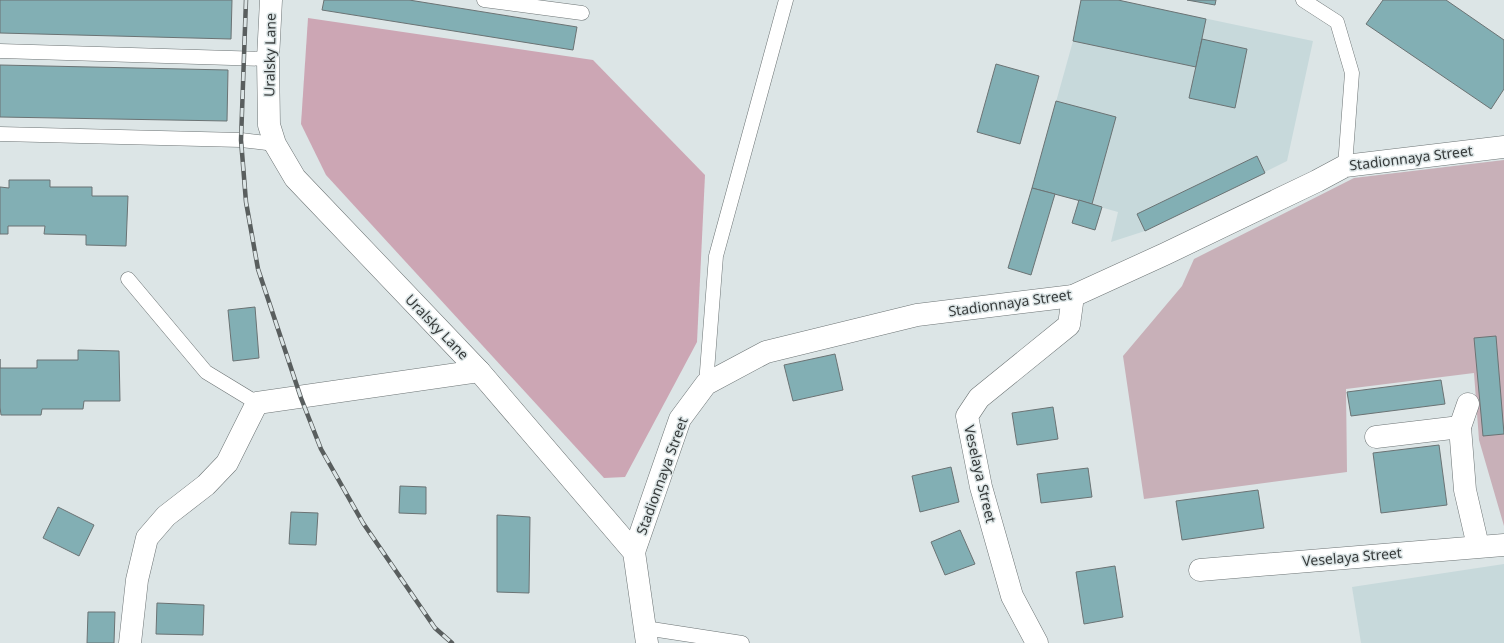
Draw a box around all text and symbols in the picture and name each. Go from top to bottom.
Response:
street label: Uralsky Lane [259,13,280,97]
street label: Stadionnaya Street [1348,141,1474,174]
street label: Stadionnaya Street [947,284,1073,321]
street label: Uralsky Lane [401,290,473,364]
street label: Stadionnaya Street [631,414,692,537]
street label: Veselaya Street [960,423,1001,525]
street label: Veselaya Street [1301,543,1403,570]

